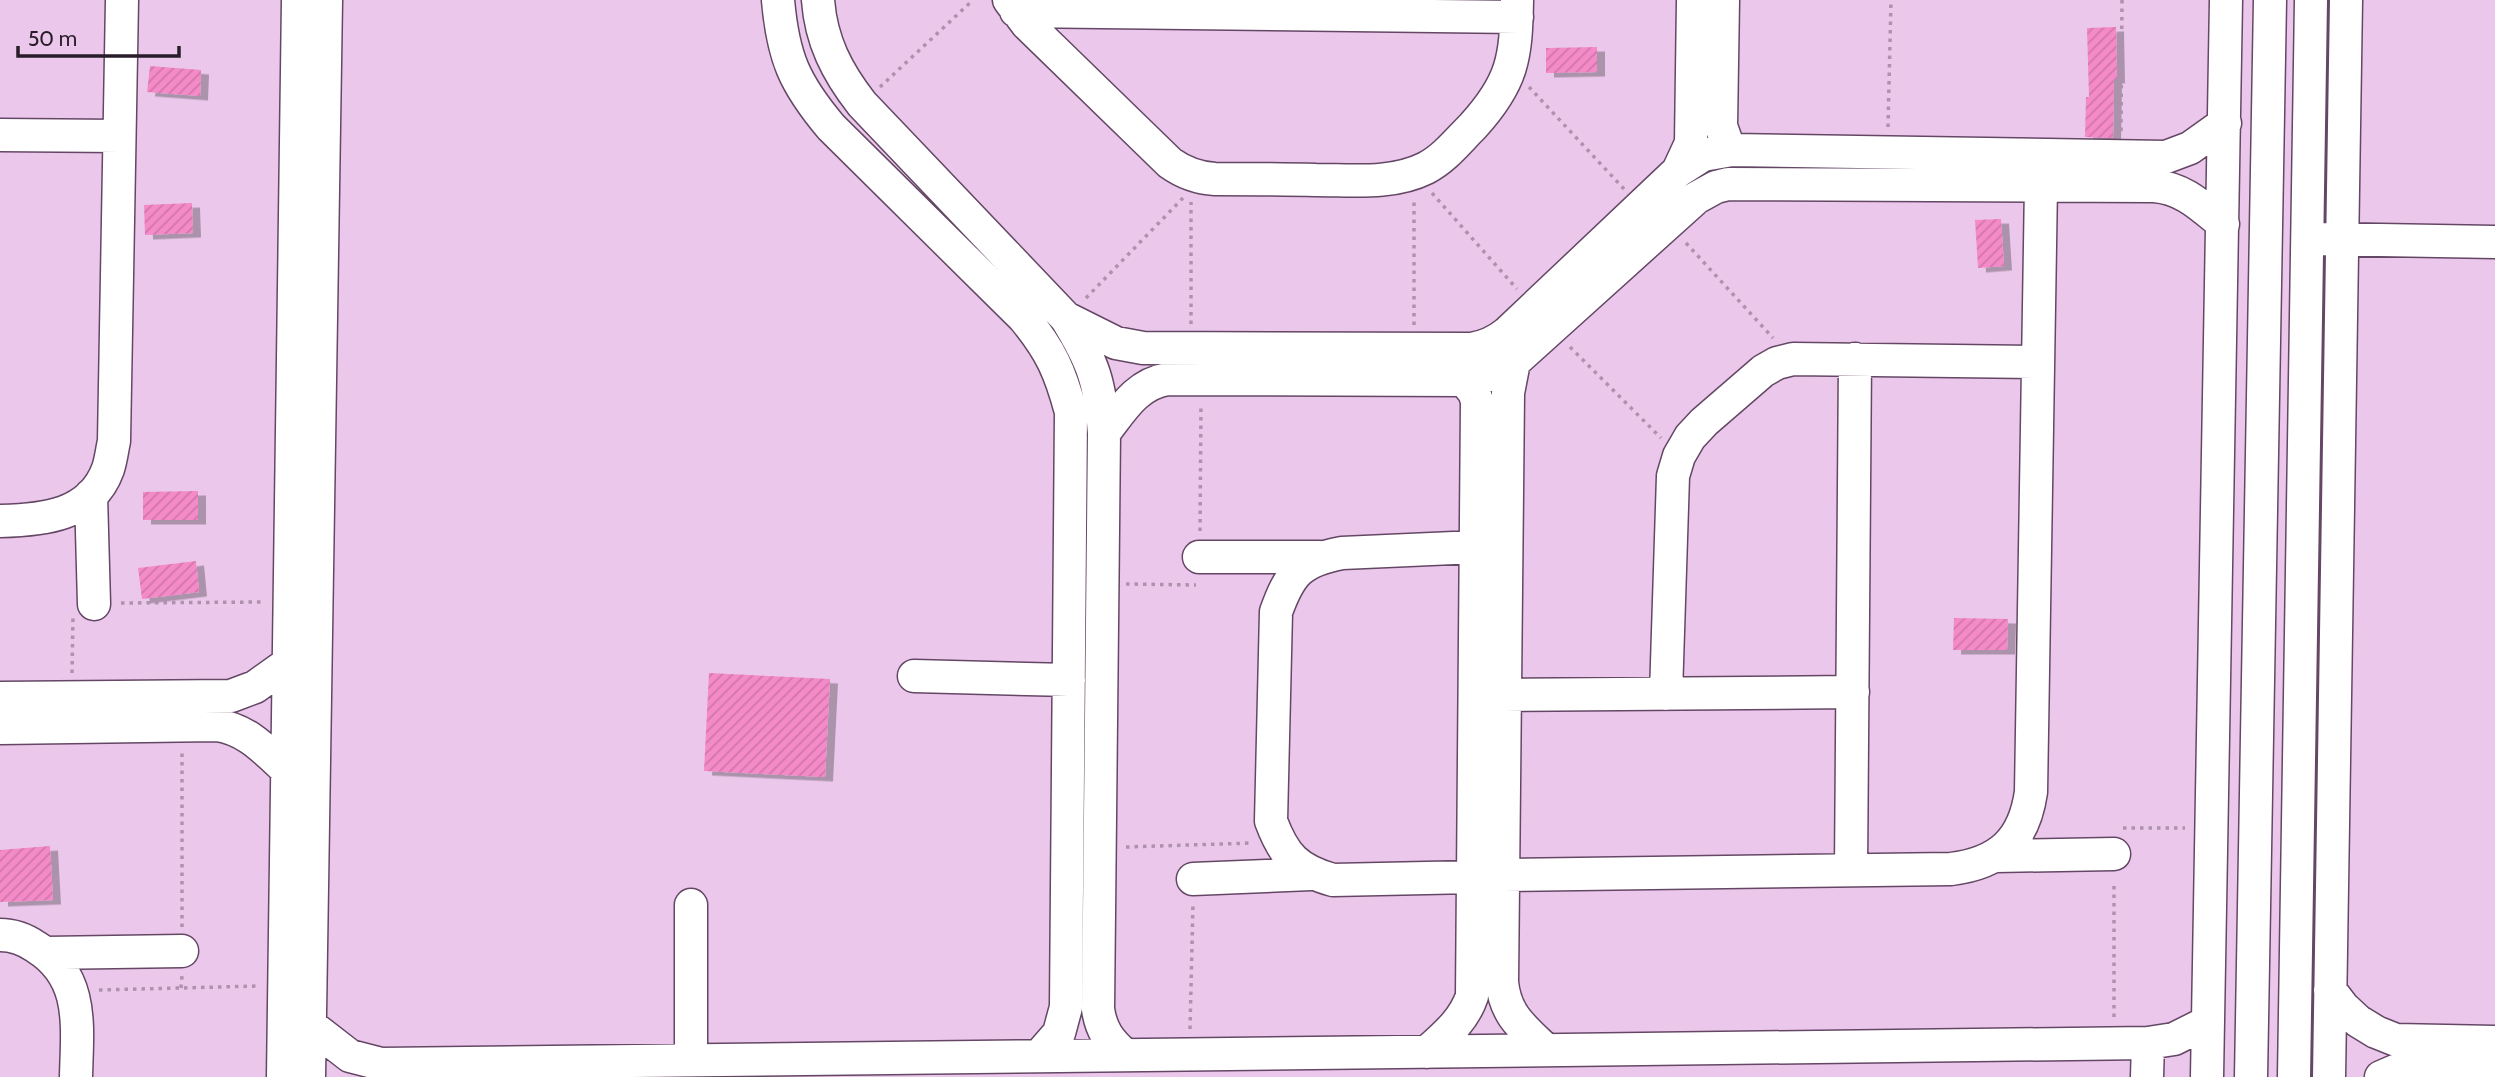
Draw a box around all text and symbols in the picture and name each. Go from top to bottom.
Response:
scale bar [18,14,178,58]
text: 50 m [28,26,77,51]

